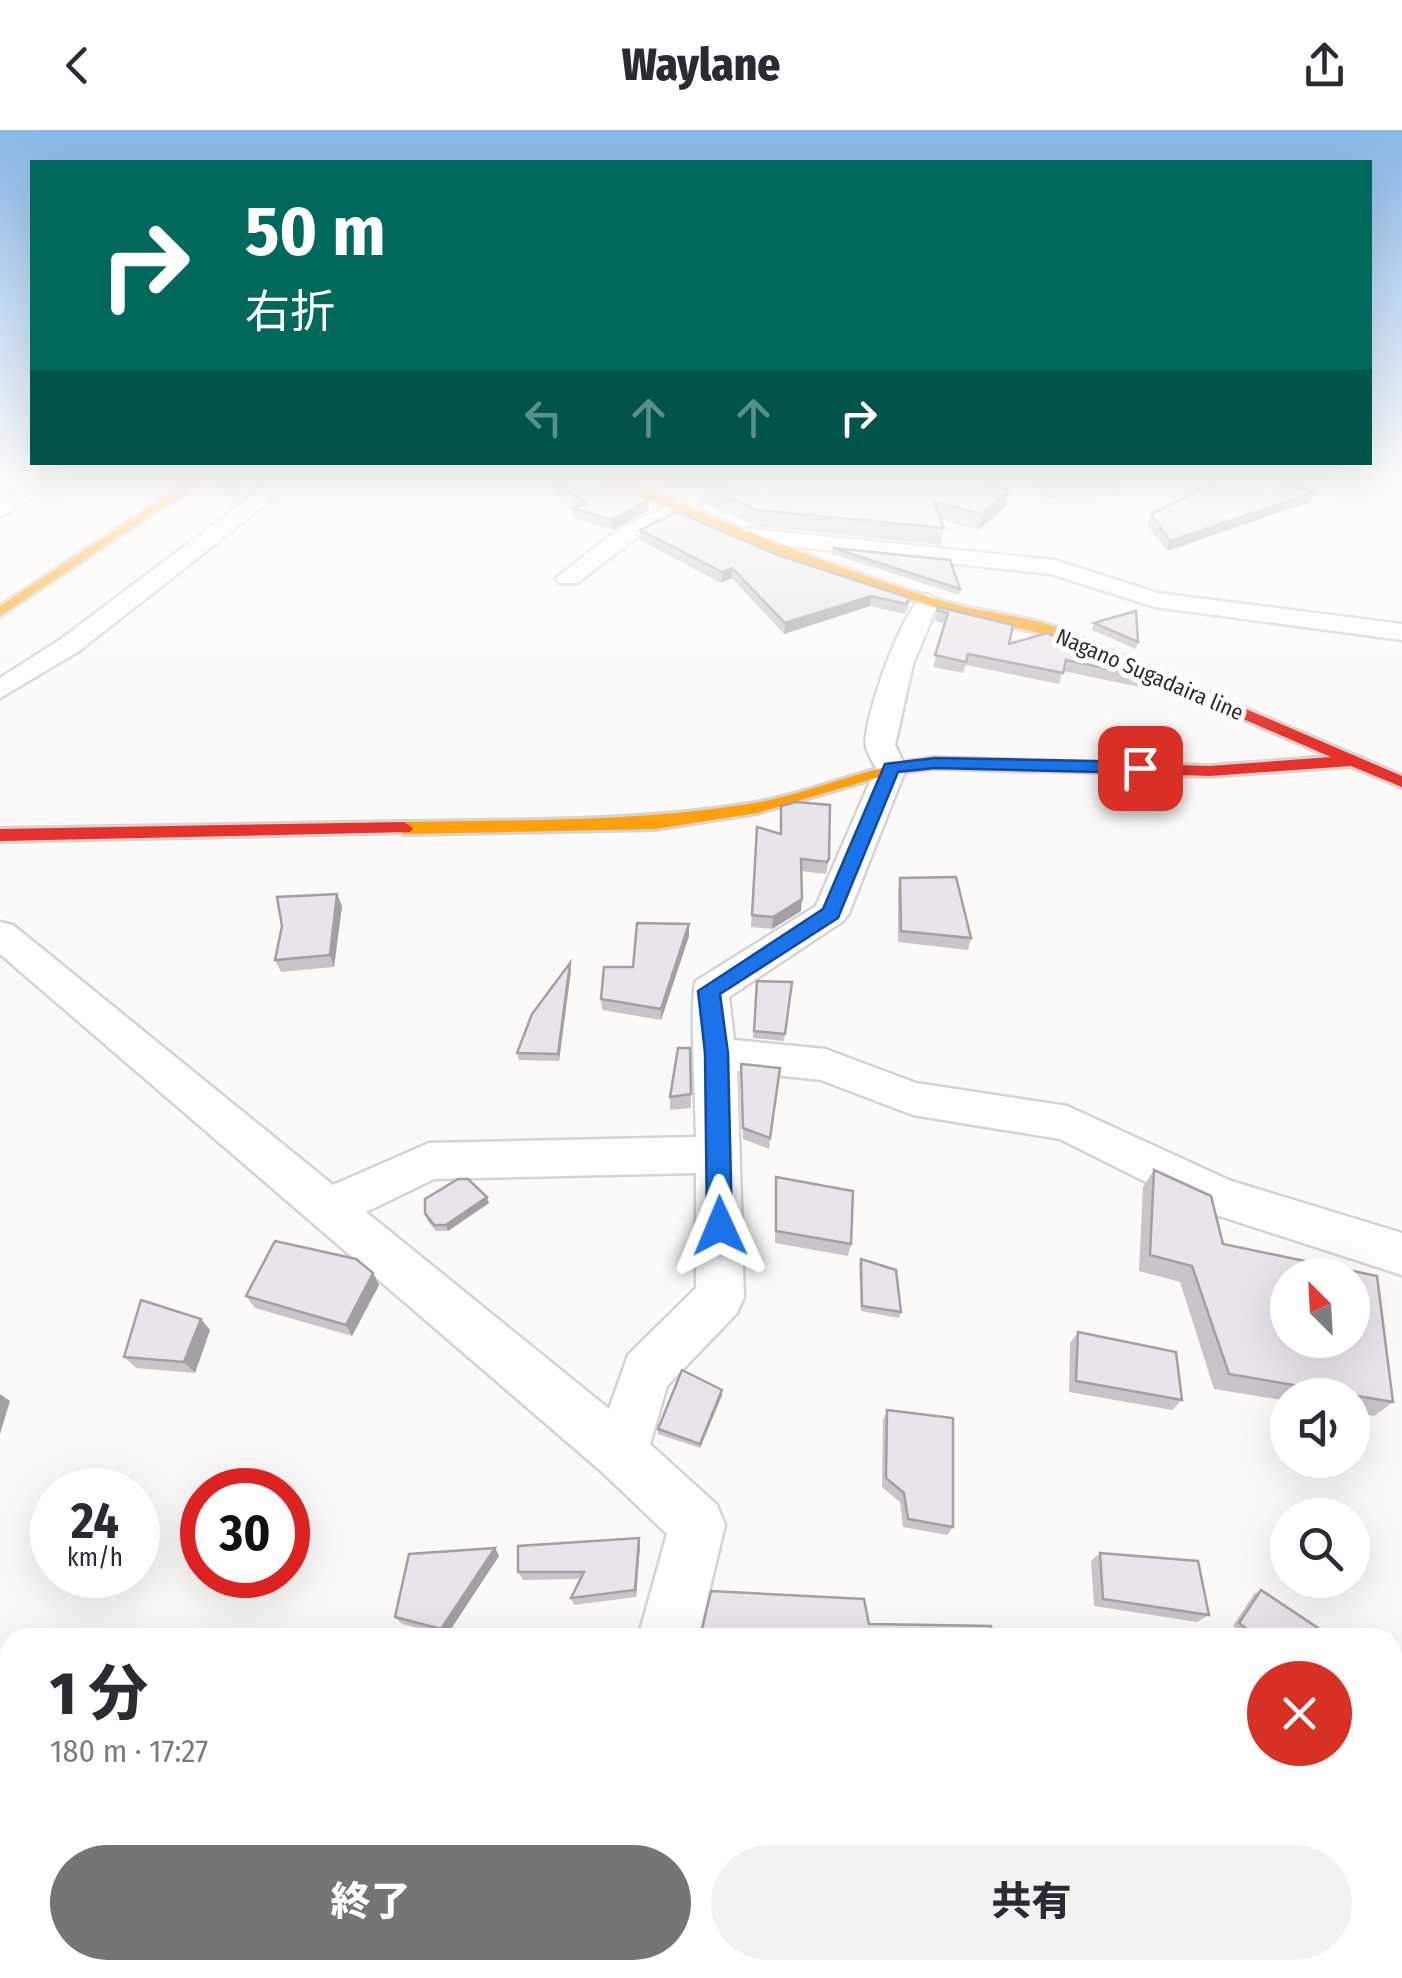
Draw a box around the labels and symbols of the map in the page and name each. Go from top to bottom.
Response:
street label: Nagano Sugadaira line [1052,623,1248,726]
pin [1098,726,1183,811]
position arrow [668,1174,772,1278]
north arrow [1270,1258,1370,1358]
speed limit sign: 30 [180,1468,310,1598]

